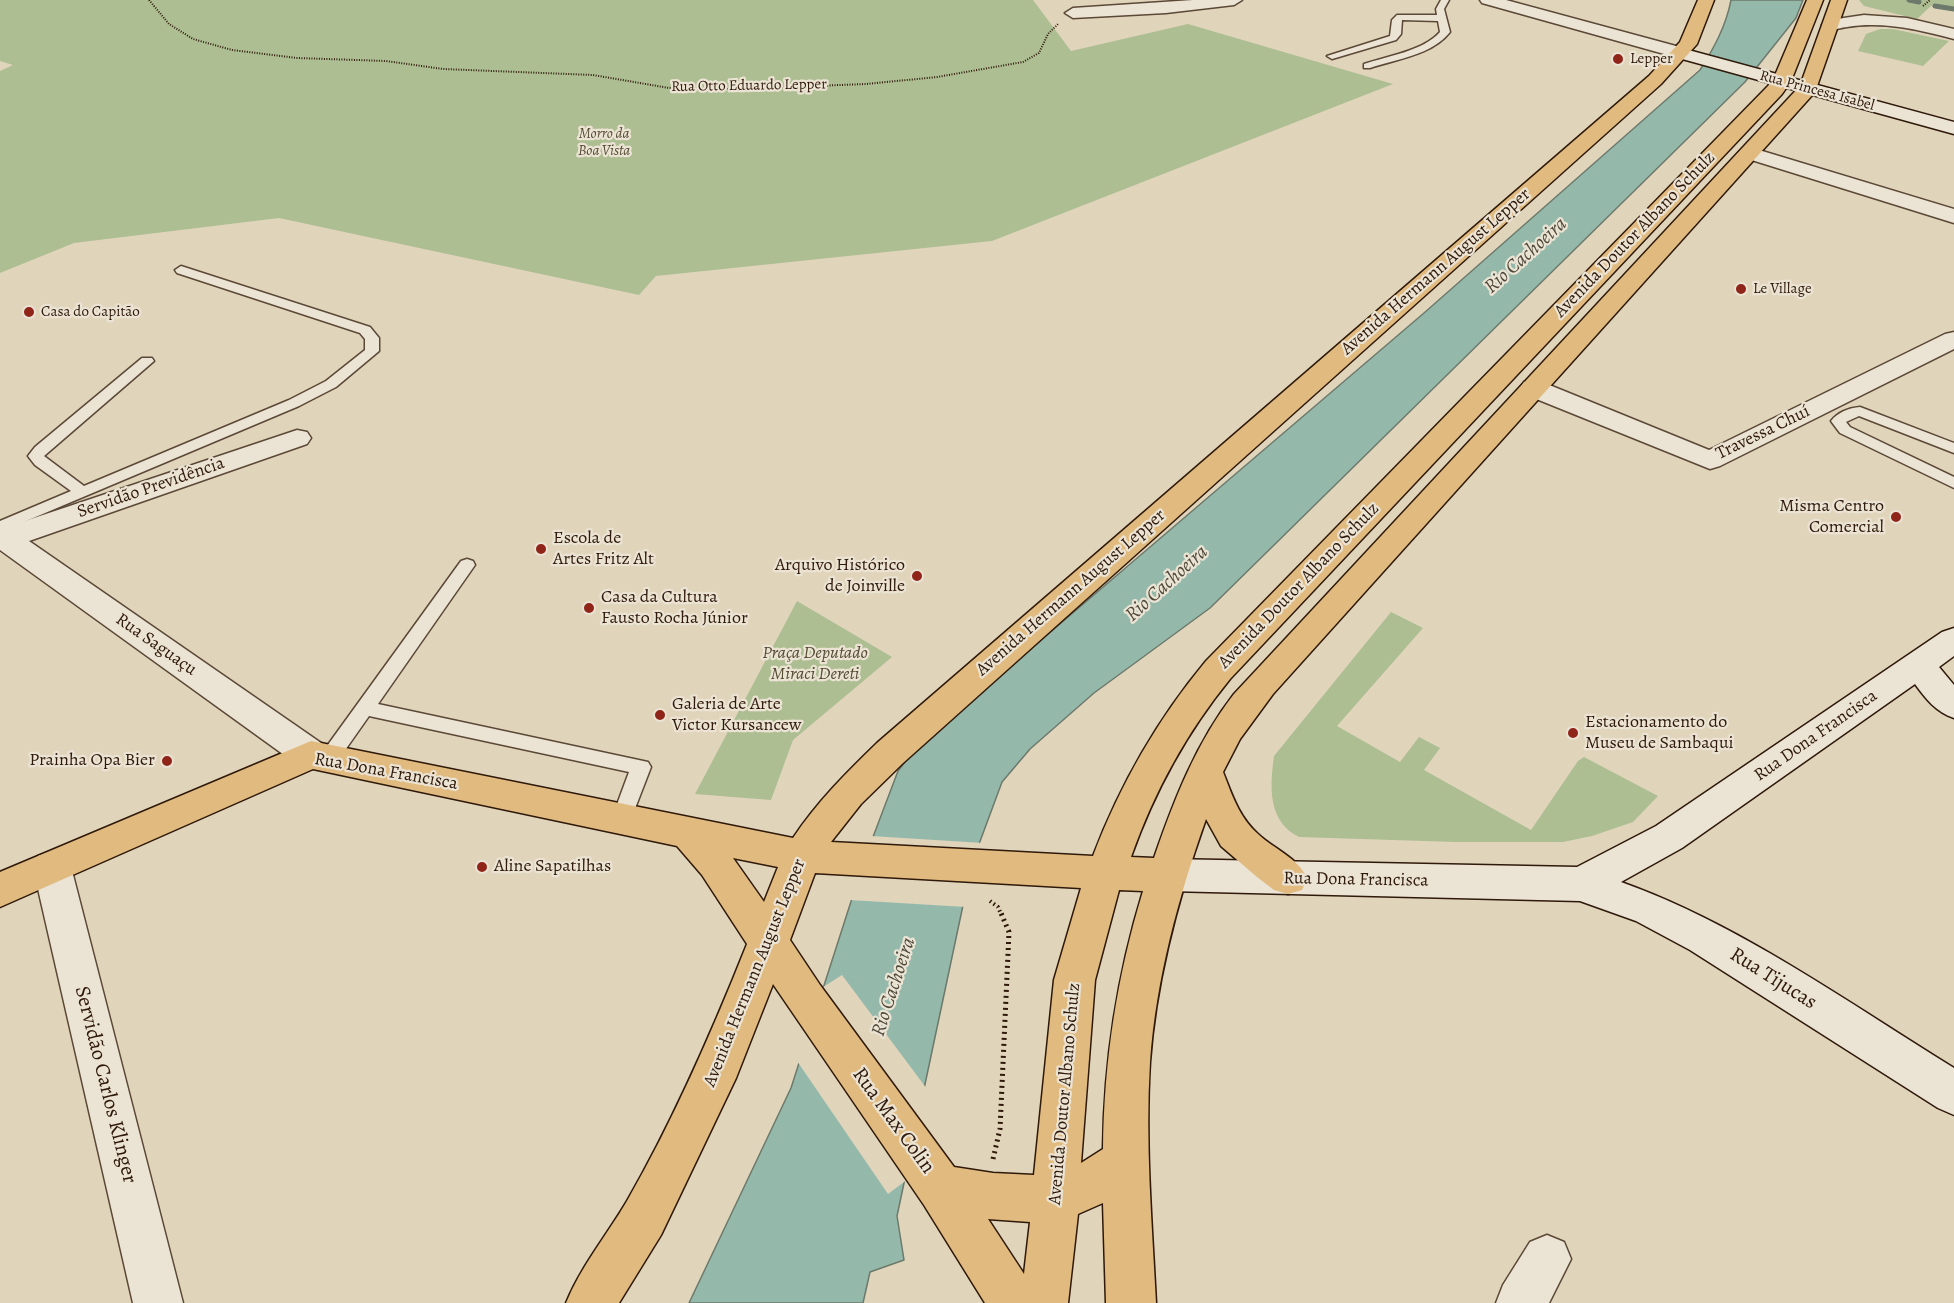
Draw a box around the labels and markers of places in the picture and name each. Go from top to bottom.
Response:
place label: Lepper [1630,50,1673,68]
marker: Lepper [1611,52,1625,66]
place label: Le Village [1753,280,1812,298]
marker: Le Village [1734,282,1748,296]
place label: Casa do Capitão [41,303,140,321]
marker: Casa do Capitão [22,305,36,319]
place label: Misma Centro Comercial [1779,496,1884,538]
marker: Misma Centro Comercial [1889,510,1903,524]
place label: Escola de Artes Fritz Alt [553,528,654,570]
marker: Escola de Artes Fritz Alt [534,542,548,556]
place label: Arquivo Histórico de Joinville [775,555,905,598]
marker: Arquivo Histórico de Joinville [910,569,924,583]
place label: Casa da Cultura Fausto Rocha Júnior [601,587,748,630]
marker: Casa da Cultura Fausto Rocha Júnior [582,601,596,615]
place label: Galeria de Arte Victor Kursancew [672,694,802,736]
marker: Galeria de Arte Victor Kursancew [653,708,667,722]
place label: Estacionamento do Museu de Sambaqui [1585,712,1734,754]
marker: Estacionamento do Museu de Sambaqui [1566,726,1580,740]
place label: Prainha Opa Bier [29,750,155,772]
marker: Prainha Opa Bier [160,754,174,768]
place label: Aline Sapatilhas [494,856,611,878]
marker: Aline Sapatilhas [475,860,489,874]

